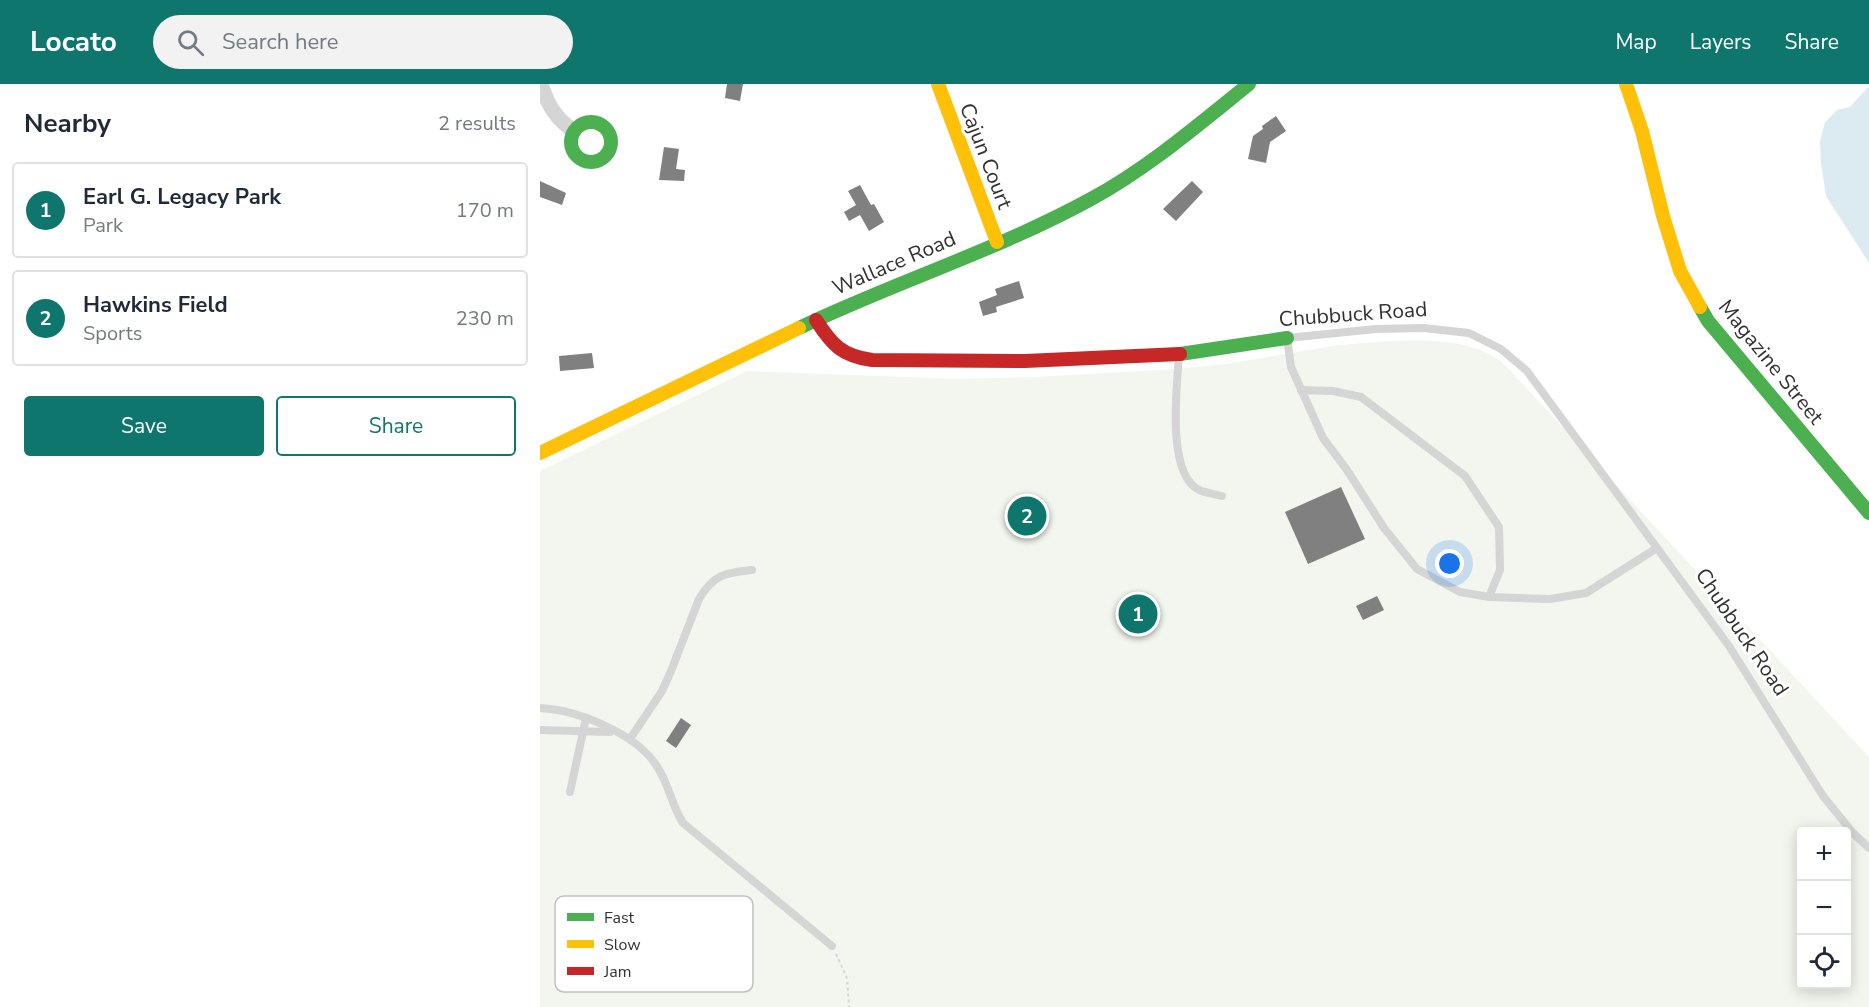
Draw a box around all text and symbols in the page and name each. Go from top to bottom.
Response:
search box [153,15,573,69]
text: Locato [30,23,117,61]
icon: search [174,26,207,59]
text: Search here [222,27,339,57]
text: Map [1615,28,1657,56]
text: Layers [1690,28,1751,56]
text: Share [1784,28,1839,56]
street label: Cajun Court [953,99,1019,214]
text: Nearby [24,106,111,141]
text: 2 results [438,110,516,137]
text: Earl G. Legacy Park [83,182,281,212]
text: 1 [40,197,52,224]
text: 170 m [456,197,514,224]
text: Park [83,212,123,239]
street label: Wallace Road [828,224,960,302]
text: Hawkins Field [83,290,228,320]
street label: Magazine Street [1712,294,1830,431]
street label: Chubbuck Road [1278,295,1428,333]
text: 2 [40,305,52,332]
text: 230 m [456,305,514,332]
text: Sports [83,320,142,347]
button: Save [24,396,264,456]
button: Share [276,396,516,456]
pin: 2 [1008,494,1046,538]
your location [1435,549,1464,578]
street label: Chubbuck Road [1689,563,1795,701]
pin: 1 [1118,592,1158,636]
map controls [1797,827,1851,989]
button: + [1797,827,1851,881]
button: − [1797,881,1851,935]
legend [555,896,753,992]
text: Fast [604,907,635,929]
text: Slow [604,934,641,956]
button: locate [1797,935,1851,989]
text: Jam [603,961,631,983]

